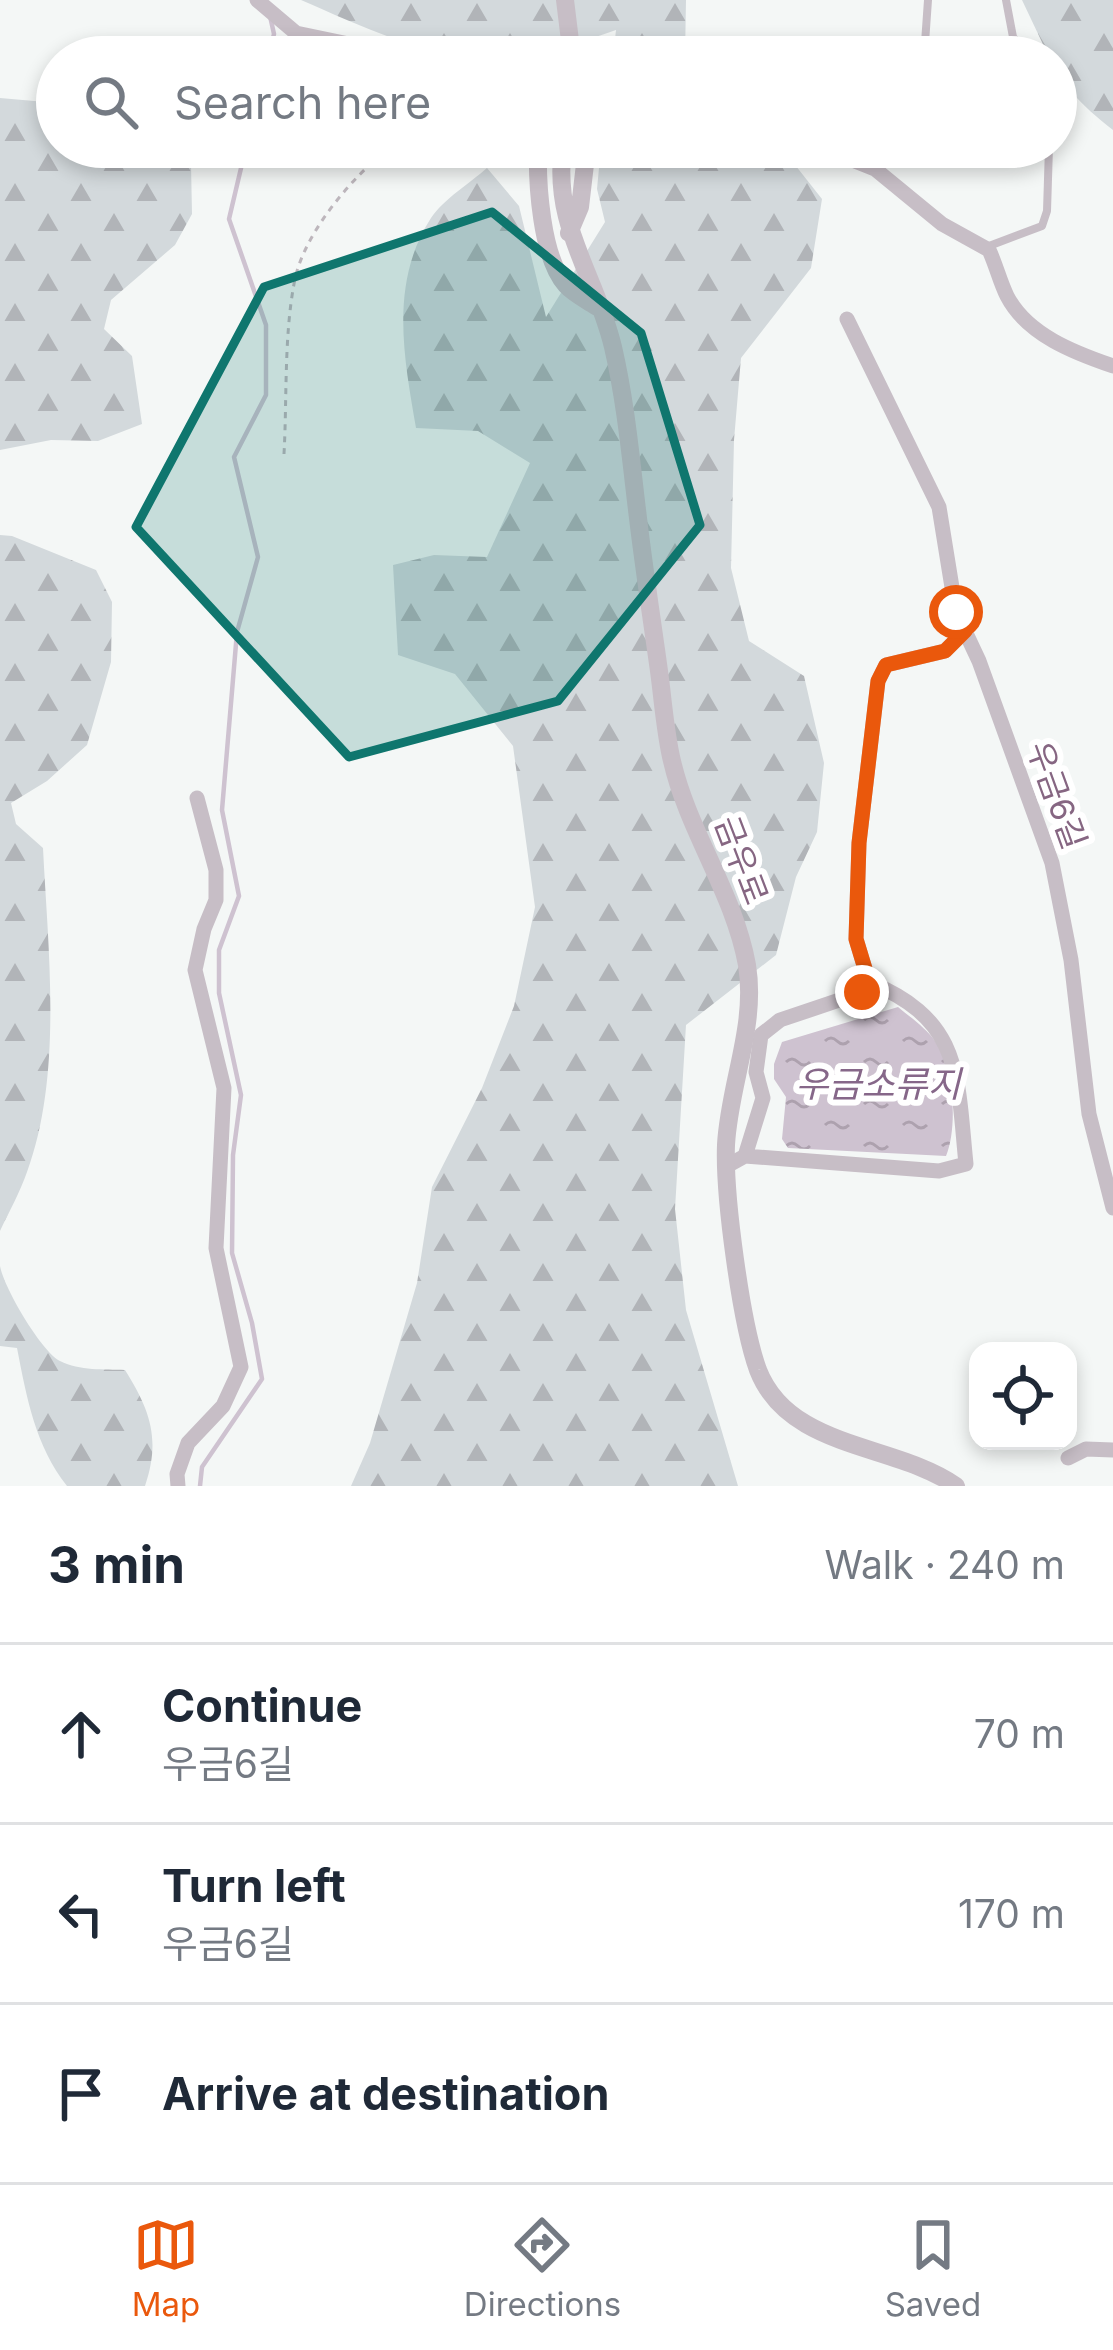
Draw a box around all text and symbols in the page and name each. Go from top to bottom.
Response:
search box [36,36,1077,168]
icon: search [78,69,144,135]
text: Search here [174,75,431,130]
route start [929,585,983,639]
street label: 우금6길 [1019,736,1095,854]
street label: 금우로 [707,810,777,910]
route end [835,965,889,1019]
water label: 우금소류지 [795,1062,964,1106]
map controls [969,1342,1077,1450]
button: locate [969,1342,1077,1450]
text: 3 min [48,1534,185,1595]
text: Walk · 240 m [825,1541,1065,1588]
text: Continue [162,1678,362,1733]
icon: ahead [48,1701,114,1767]
text: 70 m [974,1710,1065,1757]
text: 우금6길 [162,1740,294,1787]
text: Turn left [162,1858,346,1913]
icon: left [48,1881,114,1947]
text: 170 m [958,1890,1065,1937]
text: 우금6길 [162,1920,294,1967]
icon: arrive [48,2061,114,2127]
text: Arrive at destination [162,2066,609,2121]
tab: Map [132,2212,200,2324]
tab: Directions [464,2212,621,2324]
tab: Saved [885,2212,981,2324]

